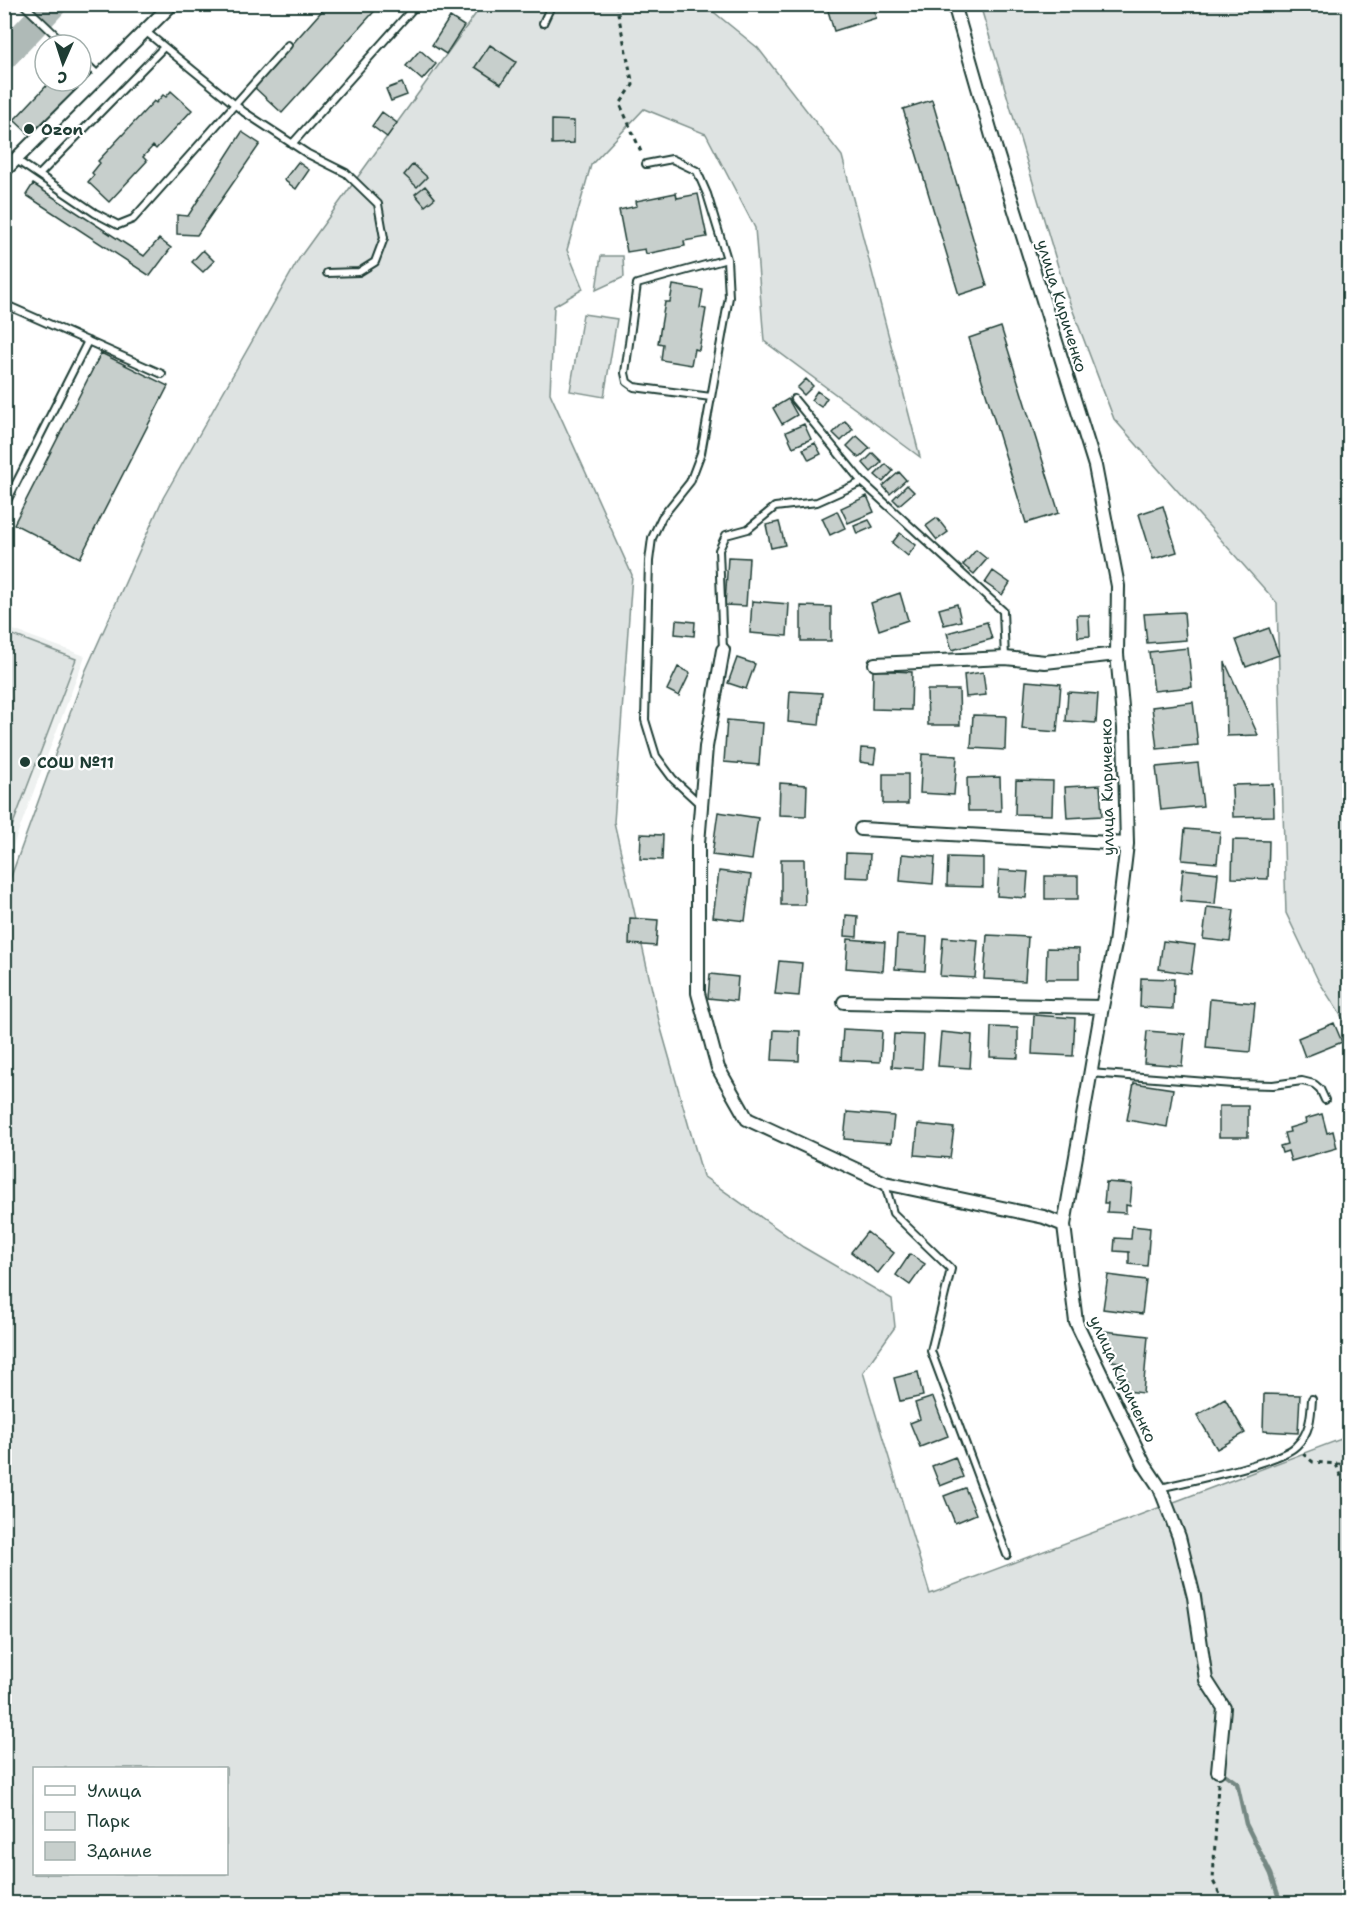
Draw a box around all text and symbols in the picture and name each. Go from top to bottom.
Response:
north arrow [33,33,93,93]
text: С [57,67,68,88]
place label: Ozon [41,119,84,140]
marker: Ozon [22,122,36,136]
street label: улица Кириченко [1032,237,1092,375]
street label: улица Кириченко [1095,718,1119,856]
place label: СОШ №11 [37,752,114,773]
marker: СОШ №11 [18,755,32,769]
street label: улица Кириченко [1084,1312,1162,1446]
legend [33,1767,228,1875]
text: Улица [87,1779,141,1803]
text: Парк [87,1809,130,1833]
text: Здание [87,1839,152,1863]

